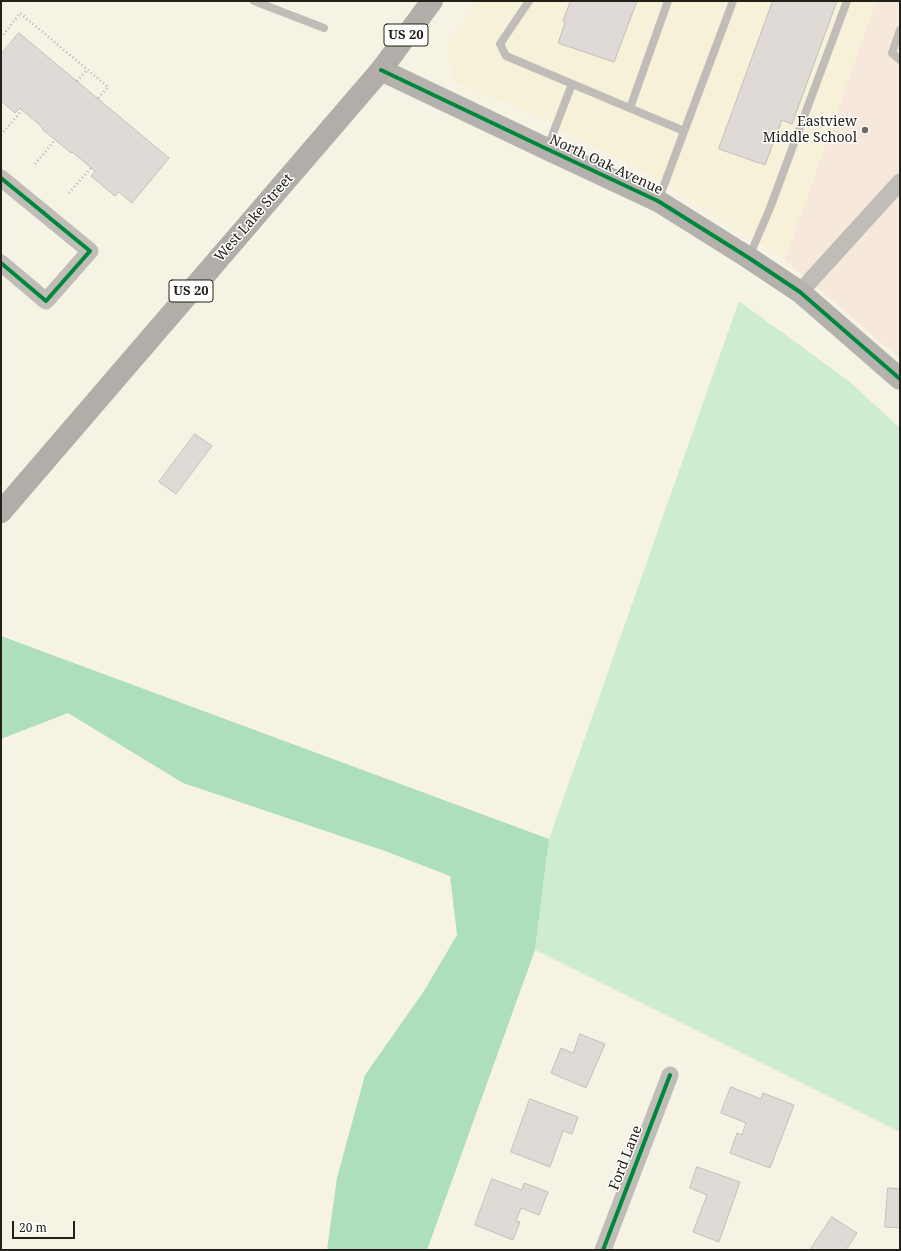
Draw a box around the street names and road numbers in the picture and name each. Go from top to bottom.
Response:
road number: US 20 [384,24,428,46]
street label: North Oak Avenue [547,131,665,199]
street label: West Lake Street [211,171,297,265]
road number: US 20 [169,280,213,302]
street label: Ford Lane [606,1123,646,1193]

